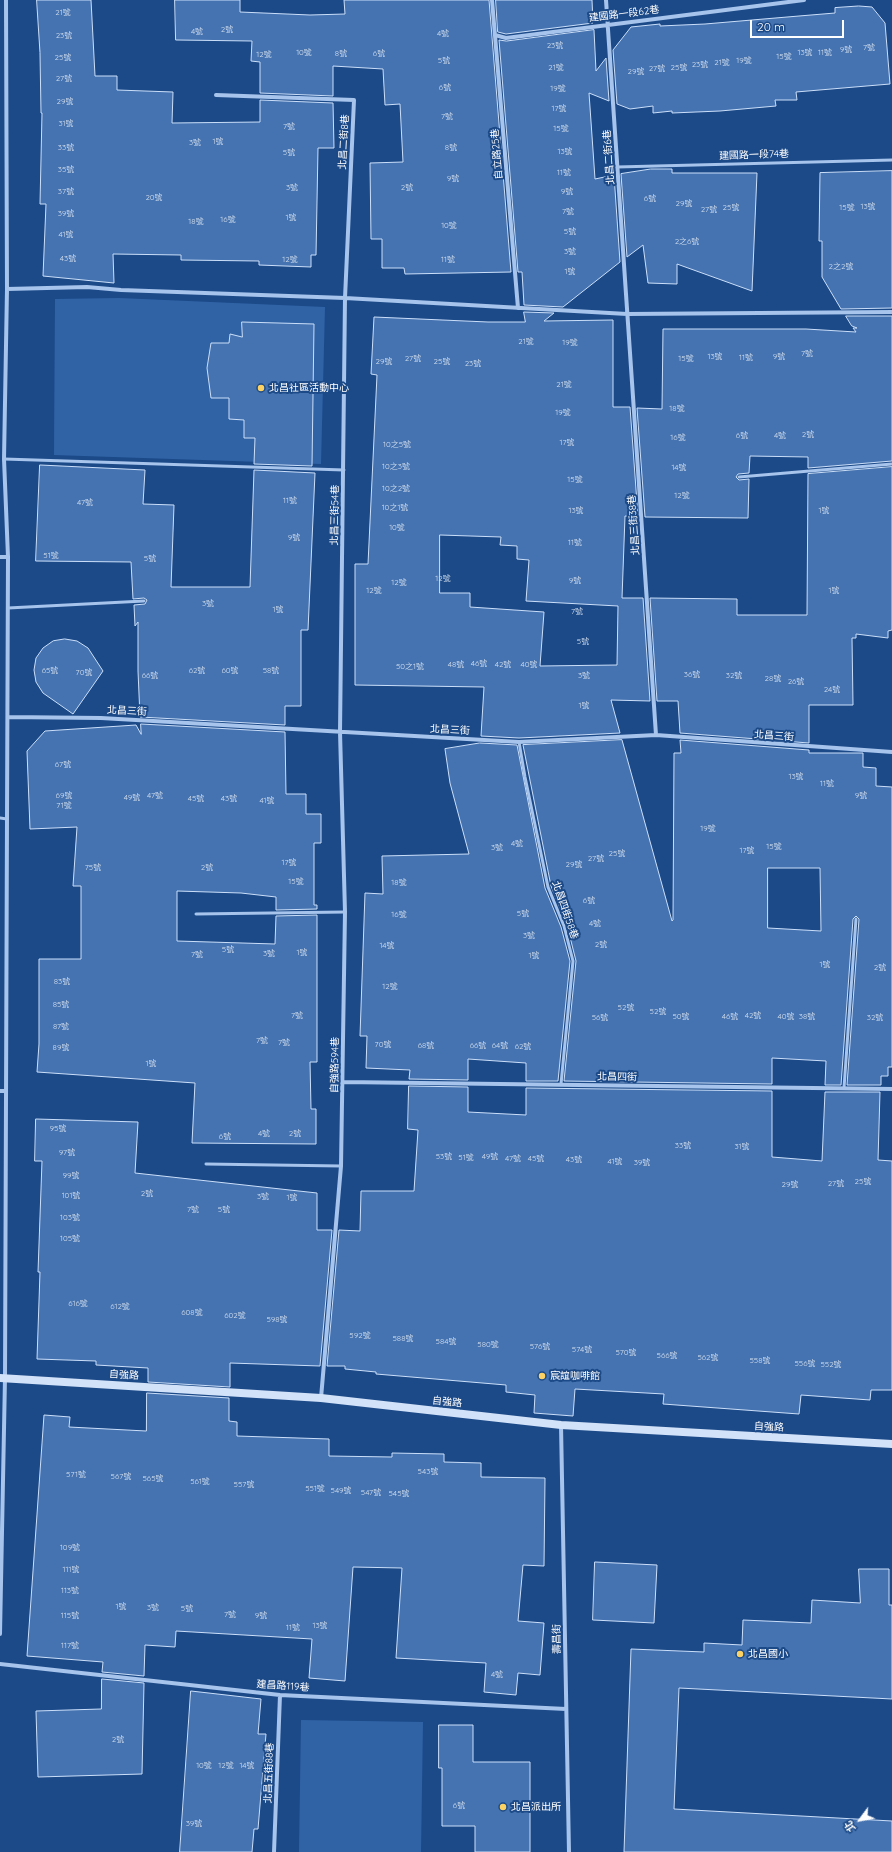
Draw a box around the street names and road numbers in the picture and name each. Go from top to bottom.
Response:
street label: 建國路一段62巷 [588,4,660,24]
street label: 北昌二街8巷 [337,114,351,170]
street label: 自立路25巷 [489,128,505,180]
street label: 北昌二街6巷 [601,129,617,185]
street label: 建國路一段74巷 [719,148,789,162]
street label: 北昌三街54巷 [328,485,342,545]
street label: 北昌三街38巷 [626,494,642,556]
street label: 北昌三街 [107,704,147,718]
street label: 北昌三街 [430,723,470,737]
street label: 北昌三街 [754,729,794,743]
street label: 北昌四街58巷 [549,879,581,941]
street label: 自強路594巷 [329,1037,341,1093]
street label: 北昌四街 [597,1071,637,1083]
street label: 自強路 [109,1368,139,1382]
street label: 自強路 [431,1394,463,1410]
street label: 自強路 [754,1420,784,1434]
street label: 壽昌街 [551,1624,563,1654]
street label: 建昌路119巷 [256,1678,310,1694]
street label: 北昌五街88巷 [262,1742,276,1804]

